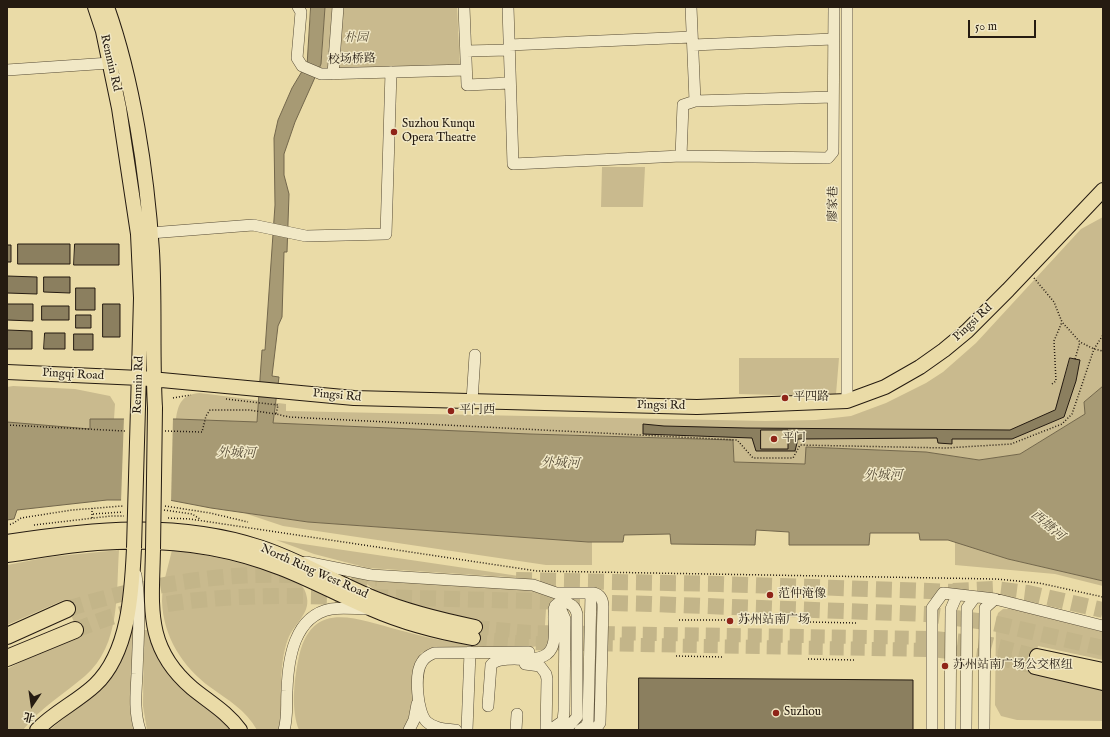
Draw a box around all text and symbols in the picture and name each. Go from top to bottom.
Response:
scale bar [970,12,1038,38]
text: 50 m [975,19,997,34]
park label: 朴园 [344,32,368,46]
street label: Renmin Rd [96,33,124,93]
street label: 校场桥路 [328,52,376,68]
place label: Suzhou Kunqu Opera Theatre [402,118,476,146]
marker: Suzhou Kunqu Opera Theatre [389,127,399,137]
street label: 廖家巷 [826,186,842,222]
street label: Pingsi Rd [950,301,996,345]
street label: Renmin Rd [131,356,147,414]
street label: Pingqi Road [42,366,104,384]
street label: Pingsi Rd [312,387,362,405]
place label: 平四路 [793,391,829,405]
marker: 平四路 [780,393,790,403]
street label: Pingsi Rd [637,398,685,414]
place label: 平门西 [459,404,495,418]
marker: 平门西 [446,406,456,416]
place label: 平门 [782,432,806,446]
marker: 平门 [769,434,779,444]
water label: 外城河 [216,446,256,462]
water label: 外城河 [540,456,580,472]
water label: 外城河 [864,468,902,484]
water label: 西塘河 [1027,507,1067,545]
street label: North Ring West Road [258,542,370,602]
place label: 范仲淹像 [778,588,826,602]
marker: 范仲淹像 [765,590,775,600]
place label: 苏州站南广场 [738,614,810,628]
marker: 苏州站南广场 [725,616,735,626]
place label: 苏州站南广场公交枢纽 [953,659,1073,673]
marker: 苏州站南广场公交枢纽 [940,661,950,671]
north arrow [12,685,52,725]
place label: Suzhou [784,706,821,720]
marker: Suzhou [771,708,781,718]
text: 北 [22,709,36,725]

